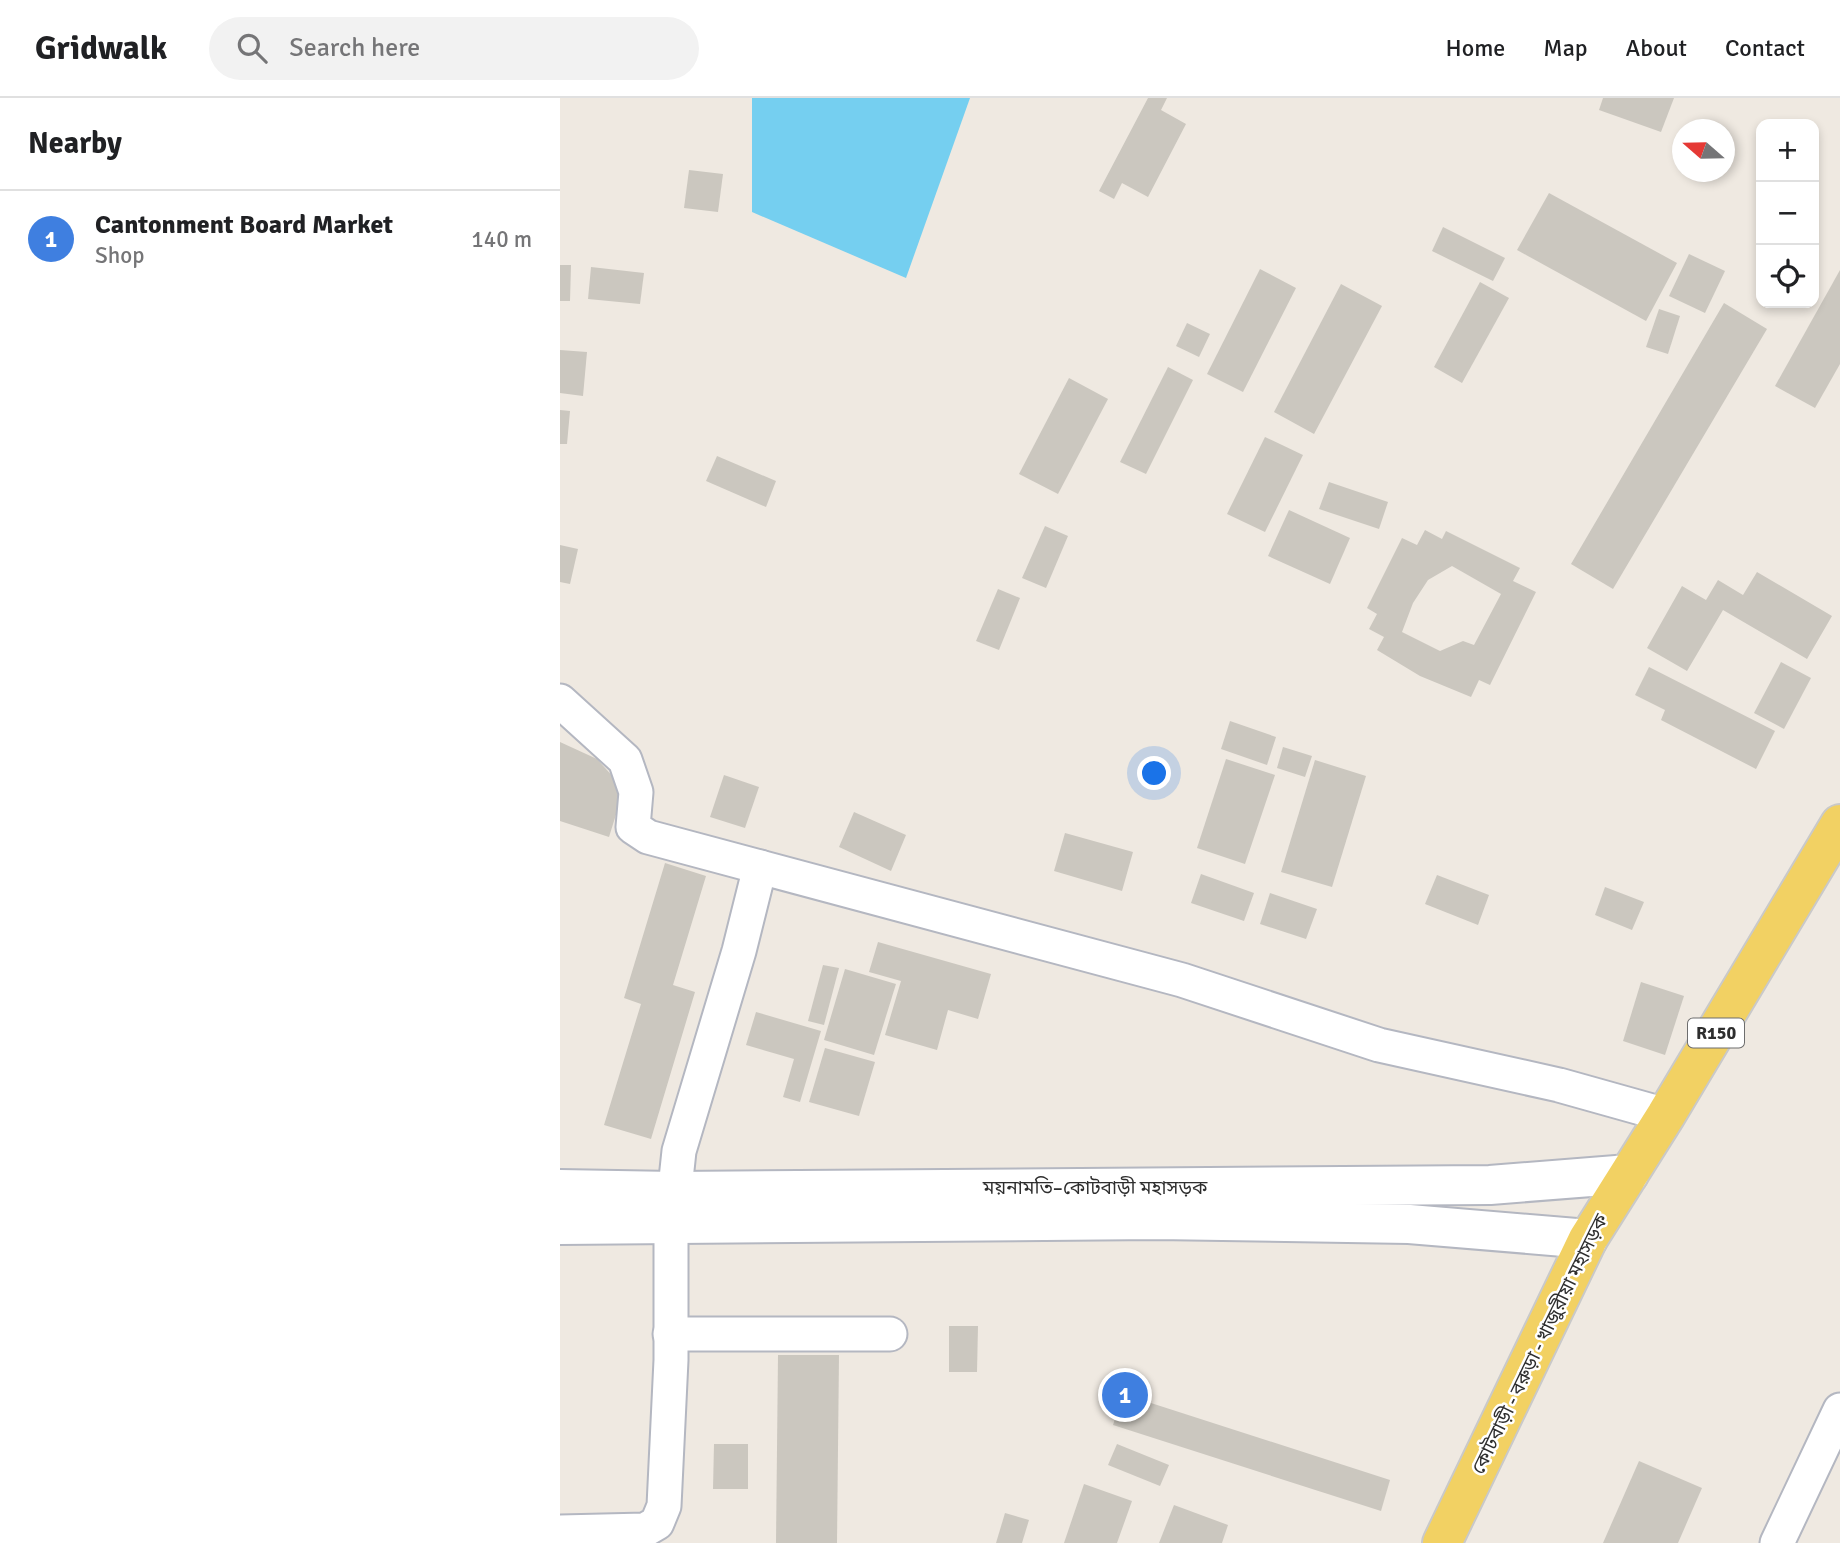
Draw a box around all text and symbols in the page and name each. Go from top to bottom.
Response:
search box [209,17,699,80]
text: Gridwalk [35,28,167,69]
icon: search [233,29,271,67]
text: Search here [289,32,420,64]
text: Home [1445,33,1505,63]
text: Map [1543,33,1588,63]
text: About [1626,33,1687,63]
text: Contact [1725,33,1805,63]
north arrow [1672,119,1735,182]
map controls [1756,119,1819,308]
button: + [1756,119,1819,182]
text: Nearby [28,125,122,162]
button: − [1756,182,1819,245]
text: Cantonment Board Market [95,209,393,241]
text: 1 [45,225,57,254]
text: 140 m [471,225,532,254]
text: Shop [95,241,144,270]
button: locate [1756,245,1819,308]
your location [1137,756,1171,790]
road number: R150 [1688,1018,1744,1048]
street label: ময়নামতি–কোটবাড়ী মহাসড়ক [982,1176,1208,1200]
street label: কোটবাড়ী - বরুড়া - খাজুরীয়া মহাসড়ক [1466,1209,1614,1478]
pin: 1 [1102,1369,1148,1421]

